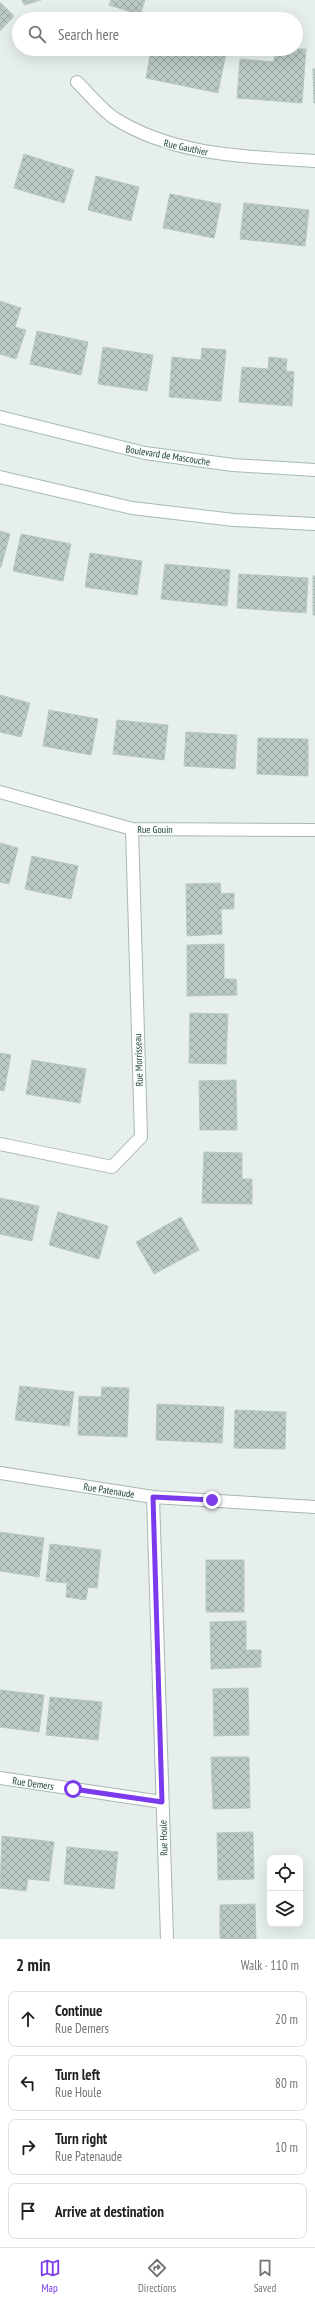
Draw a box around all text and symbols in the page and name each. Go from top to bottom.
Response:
search box [12,12,303,56]
icon: search [26,23,48,45]
text: Search here [58,25,119,44]
street label: Rue Gauthier [163,136,209,159]
street label: Boulevard de Mascouche [125,442,211,469]
street label: Rue Gouin [137,823,173,836]
street label: Rue Morrisseau [131,1033,146,1087]
street label: Rue Patenaude [82,1480,135,1501]
route end [203,1491,221,1509]
street label: Rue Demers [11,1774,55,1793]
route start [64,1780,82,1798]
street label: Rue Houle [156,1820,171,1856]
map controls [267,1855,303,1927]
button: locate [267,1855,303,1891]
button: layers [267,1891,303,1927]
text: 2 min [16,1954,50,1976]
text: Walk · 110 m [241,1957,299,1974]
text: Continue [55,2001,102,2020]
icon: ahead [17,2008,39,2030]
text: 20 m [275,2011,298,2028]
text: Rue Demers [55,2020,109,2037]
text: Turn left [55,2065,100,2084]
icon: left [17,2072,39,2094]
text: 80 m [275,2075,298,2092]
text: Rue Houle [55,2084,102,2101]
text: Turn right [55,2129,107,2148]
icon: right [17,2136,39,2158]
text: 10 m [275,2139,298,2156]
text: Rue Patenaude [55,2148,122,2165]
icon: arrive [17,2200,39,2222]
text: Arrive at destination [55,2202,164,2221]
tab: Map [39,2257,61,2295]
tab: Directions [138,2257,176,2295]
tab: Saved [254,2257,276,2295]

